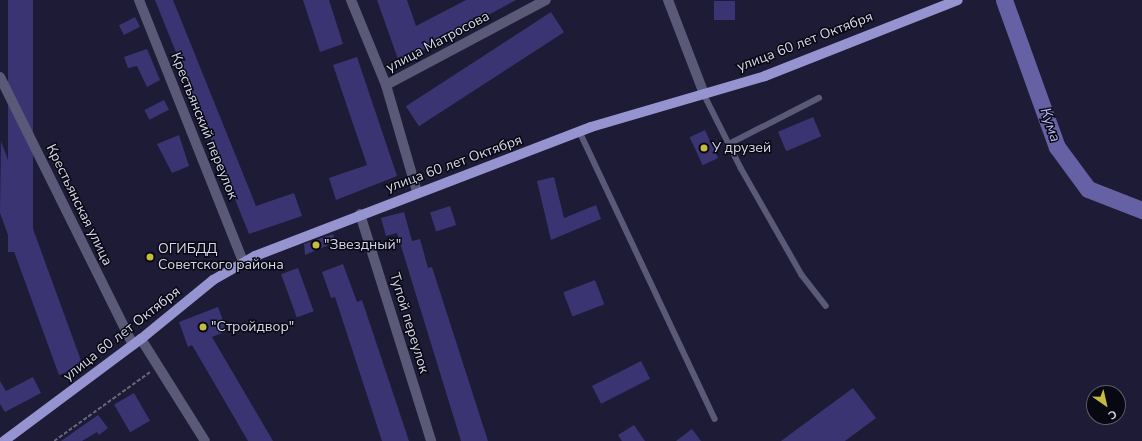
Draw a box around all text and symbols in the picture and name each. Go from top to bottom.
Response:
street label: улица Матросова [384,8,492,76]
street label: улица 60 лет Октября [735,8,875,76]
street label: Крестьянский переулок [167,50,241,202]
water label: Кума [1036,105,1064,145]
street label: улица 60 лет Октября [383,131,525,197]
place label: У друзей [712,140,771,156]
street label: Крестьянская улица [42,142,116,268]
marker: У друзей [699,143,709,153]
place label: "Звездный" [324,237,401,253]
marker: "Звездный" [311,240,321,250]
place label: ОГИБДД Советского района [158,241,284,274]
marker: ОГИБДД Советского района [145,252,155,262]
street label: Тупой переулок [386,271,432,375]
street label: улица 60 лет Октября [60,283,184,385]
place label: "Стройдвор" [211,319,294,335]
marker: "Стройдвор" [198,322,208,332]
north arrow [1086,385,1126,425]
text: С [1105,406,1120,423]

